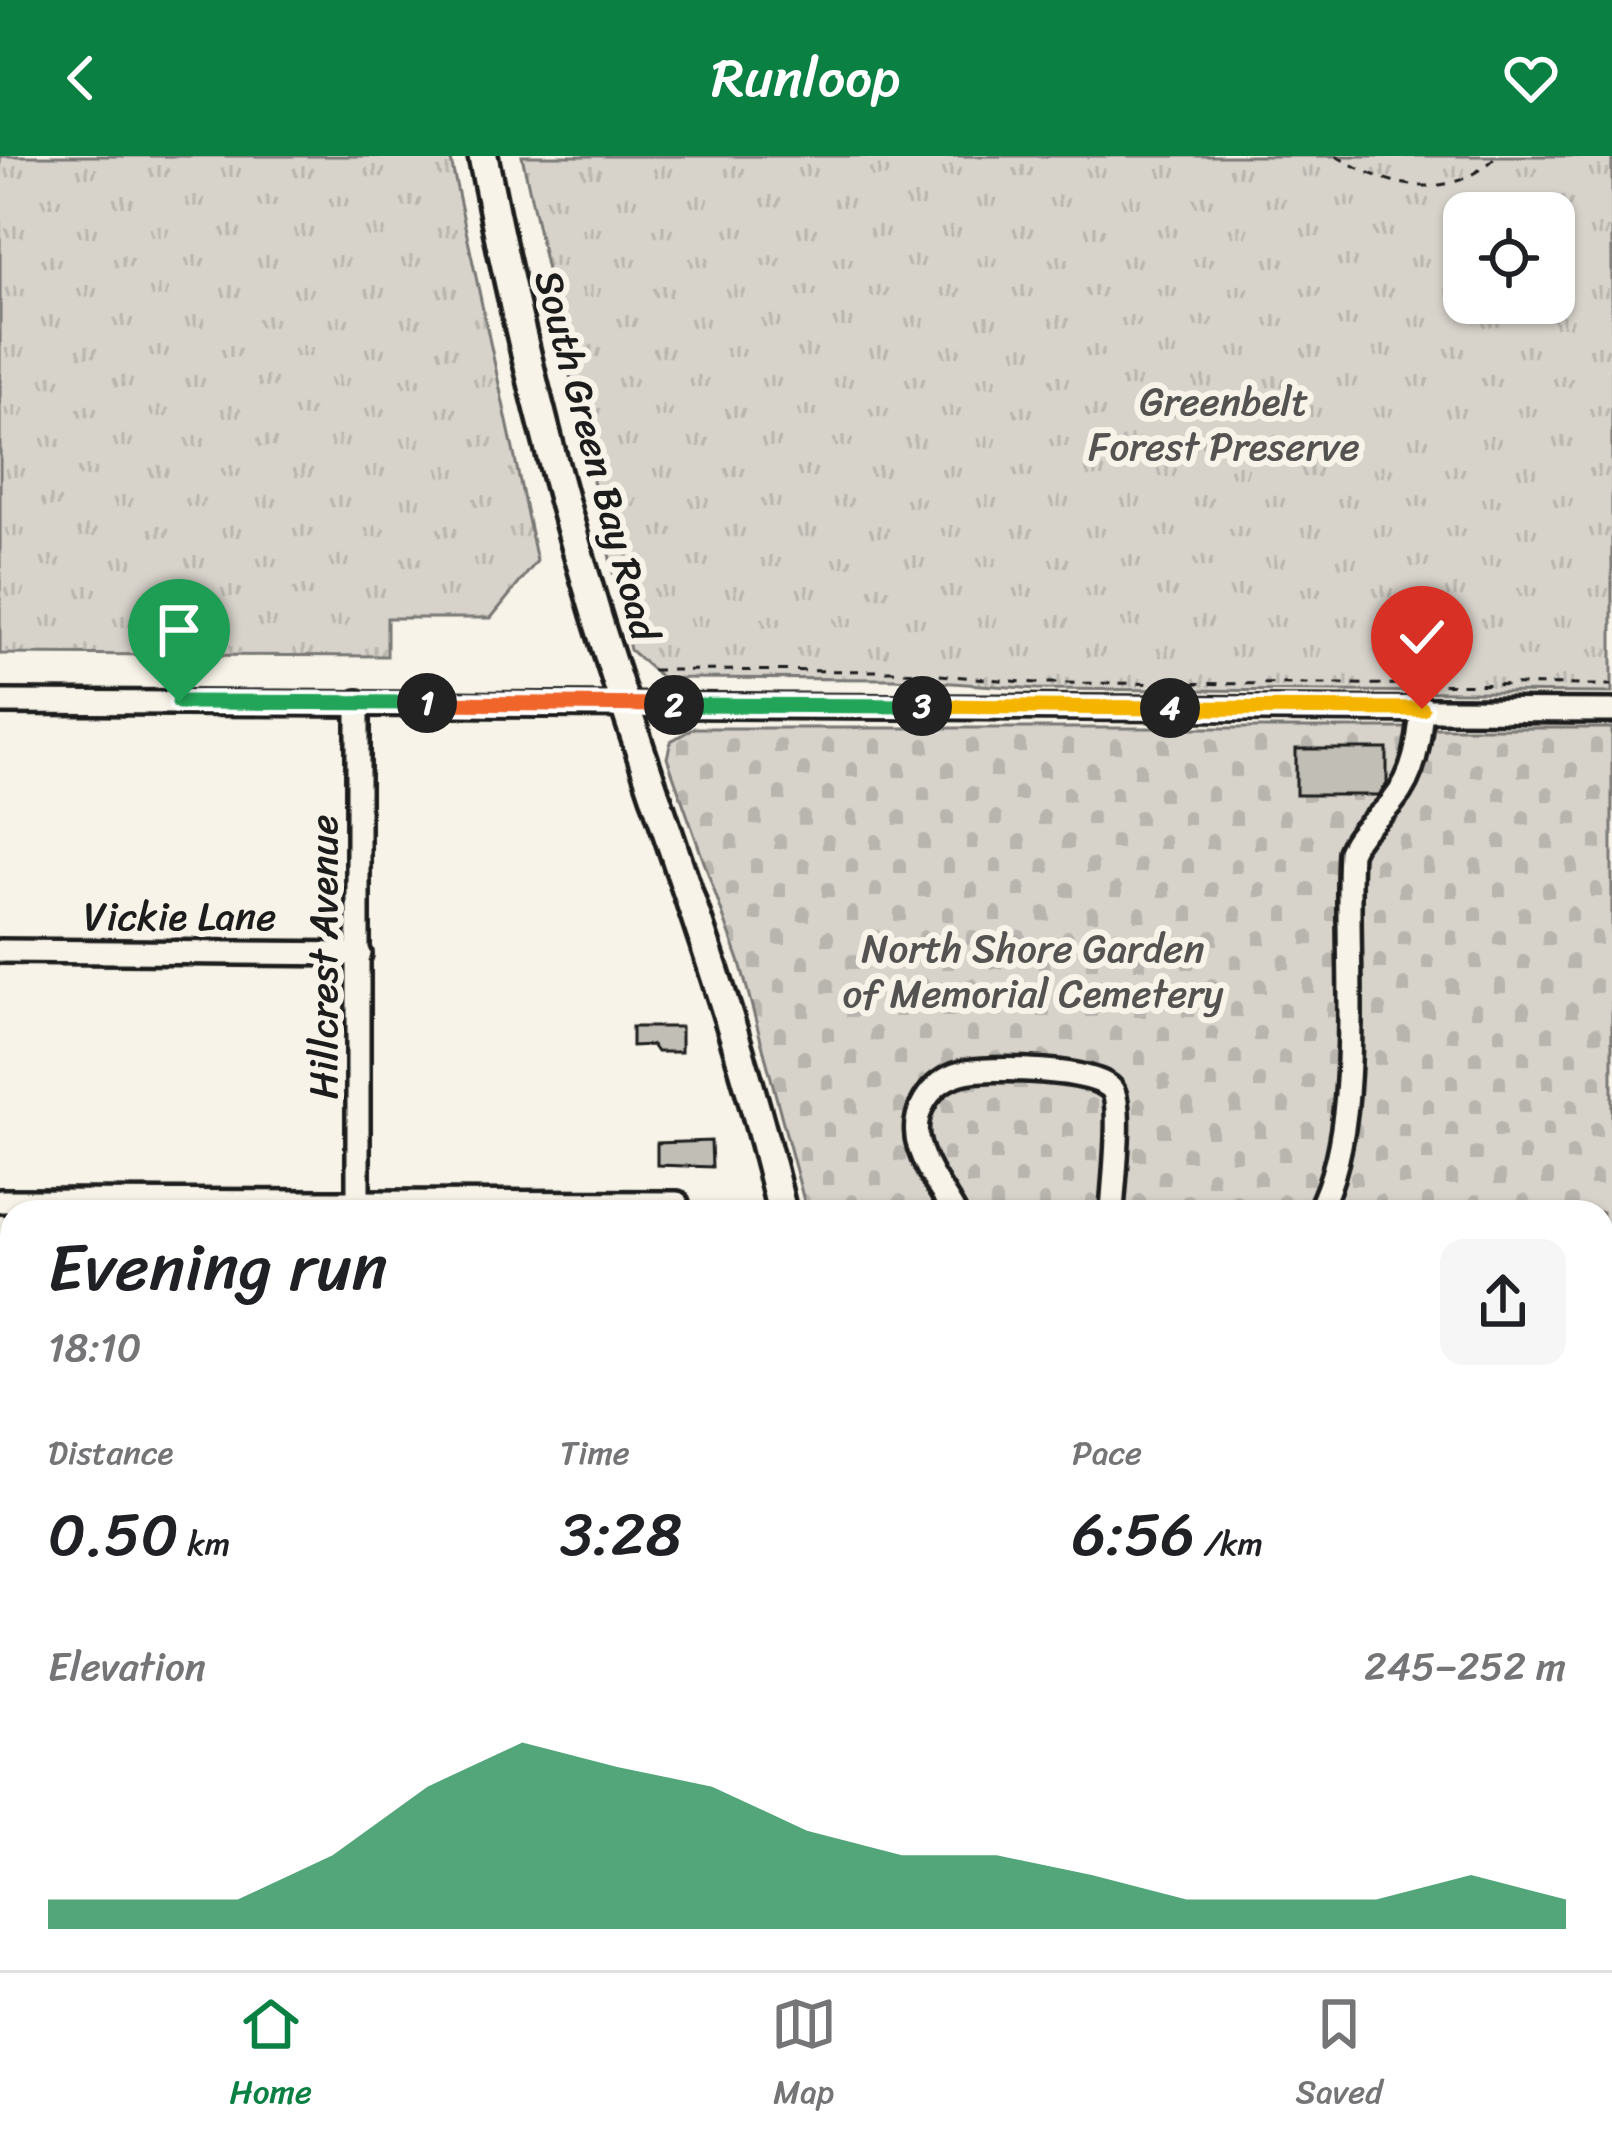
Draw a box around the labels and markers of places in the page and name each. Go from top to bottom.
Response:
pin [128,579,230,702]
pin [1371,586,1473,709]
pin: 1 [397,673,457,733]
pin: 2 [644,675,704,735]
pin: 3 [892,676,952,736]
pin: 4 [1140,678,1200,738]

